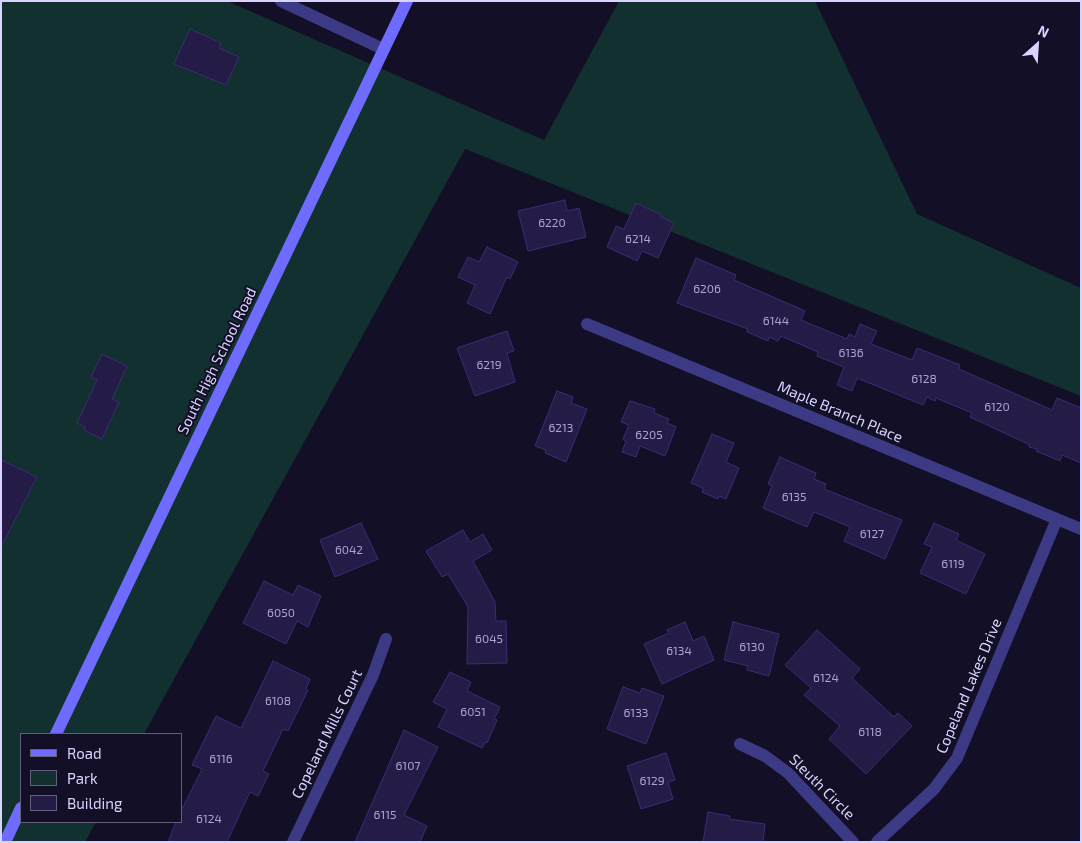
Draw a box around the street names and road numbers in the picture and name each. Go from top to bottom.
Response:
street label: South High School Road [174,285,260,437]
street label: Maple Branch Place [775,377,905,447]
street label: Copeland Lakes Drive [932,616,1006,756]
street label: Copeland Mills Court [288,667,366,801]
street label: Sleuth Circle [786,751,858,823]

